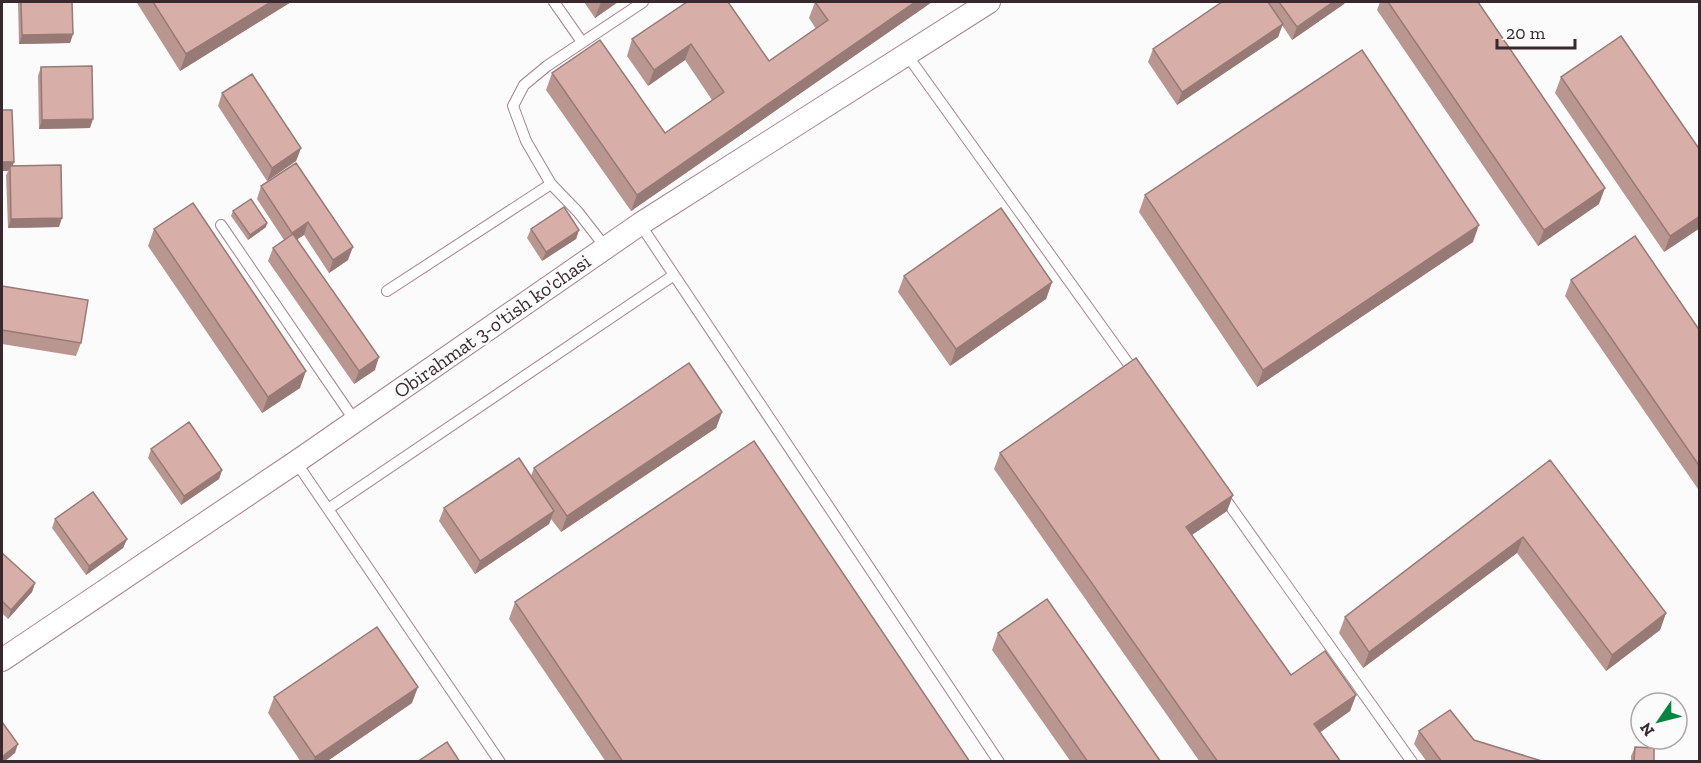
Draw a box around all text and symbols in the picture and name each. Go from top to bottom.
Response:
scale bar [1497,12,1575,50]
text: 20 m [1506,22,1546,44]
street label: Obirahmat 3-o'tish ko'chasi [389,249,595,403]
north arrow [1629,691,1689,751]
text: N [1636,719,1658,740]

